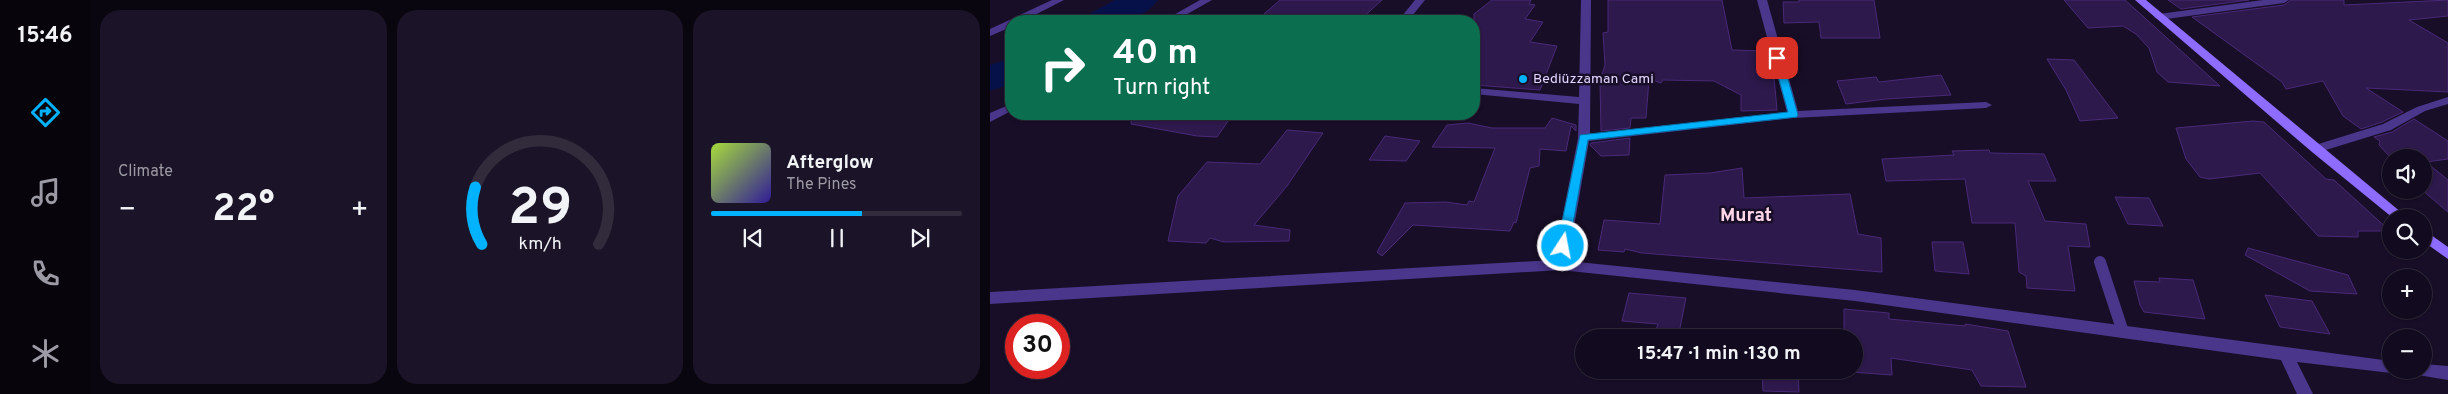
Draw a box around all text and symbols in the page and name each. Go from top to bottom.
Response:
text: 15:46 [17,23,73,50]
text: 40 m [1113,32,1198,76]
icon: right [1030,35,1095,100]
pin [1756,37,1798,79]
icon: arrive [1763,44,1791,72]
place label: Bediüzzaman Cami [1533,71,1654,88]
marker: Bediüzzaman Cami [1517,73,1529,85]
text: Turn right [1113,75,1210,102]
icon: directions [28,95,63,130]
map controls [2382,149,2432,379]
button: sound [2382,149,2432,199]
text: Afterglow [786,151,874,175]
text: Climate [118,162,173,182]
icon: music [28,175,63,210]
text: The Pines [786,175,857,195]
text: 29 [508,177,572,243]
text: 22° [212,186,274,235]
text: − [118,193,136,229]
text: + [351,193,369,229]
district label: Murat [1720,204,1772,228]
button: search [2382,209,2432,259]
position arrow [1536,219,1588,271]
icon: previous [739,224,767,252]
icon: pause [823,224,851,252]
icon: next [906,224,934,252]
text: km/h [518,233,562,256]
icon: phone [28,256,63,291]
button: + [2382,269,2432,319]
speed limit sign: 30 [1005,314,1070,379]
button: − [2382,329,2432,379]
icon: climate [28,336,63,371]
text: 15:47 · 1 min · 130 m [1637,342,1801,366]

